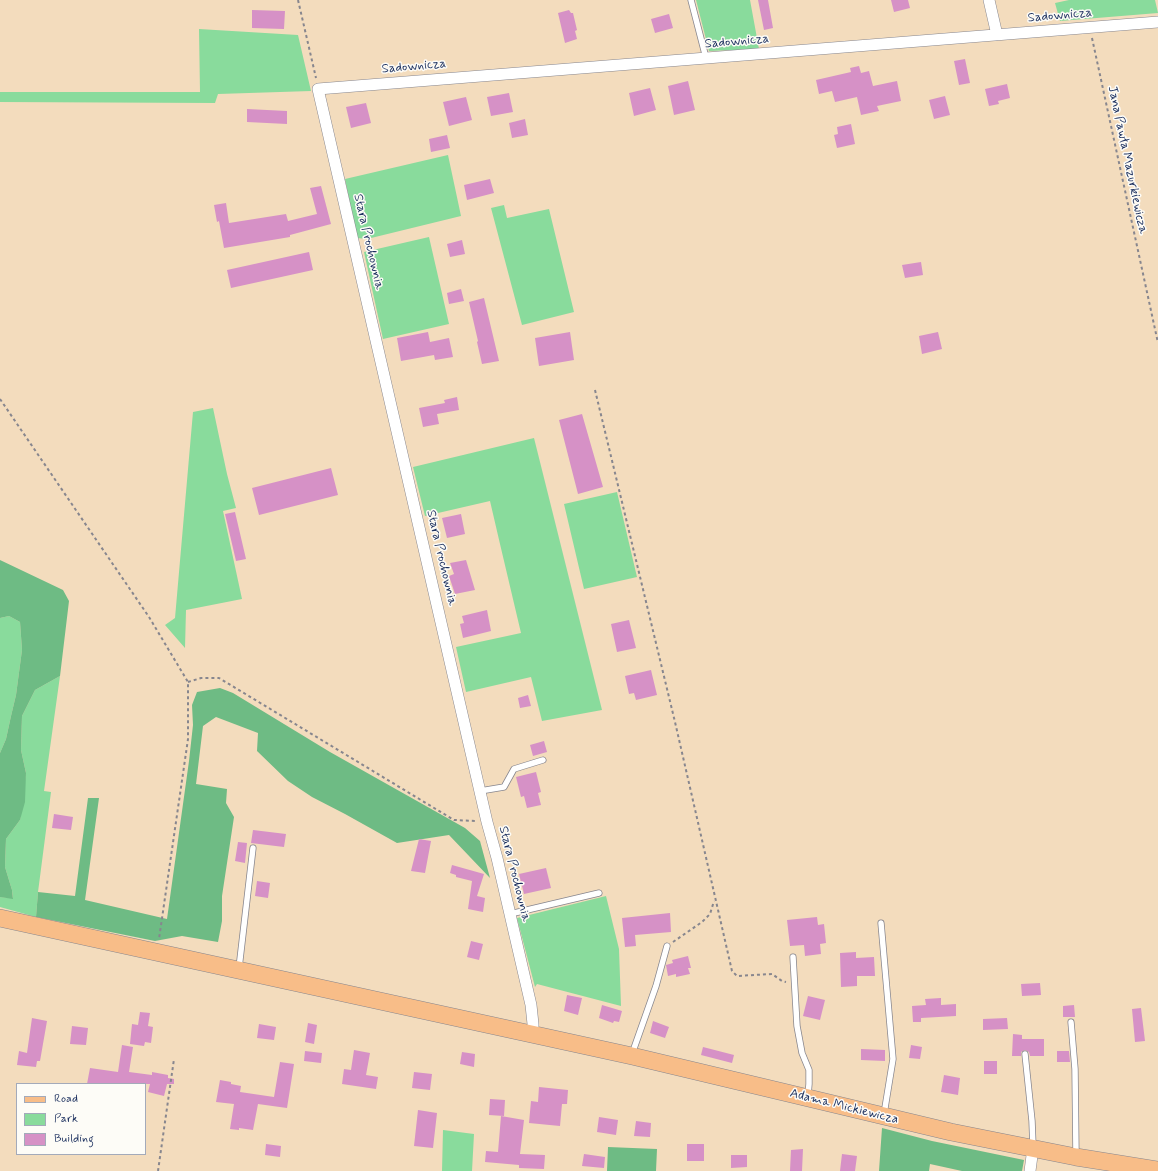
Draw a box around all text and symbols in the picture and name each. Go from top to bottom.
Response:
street label: Sadownicza [1027,5,1093,27]
street label: Sadownicza [704,31,770,53]
street label: Sadownicza [381,56,447,78]
street label: Jana Pawła Mazurkiewicza [1104,85,1150,235]
street label: Stara Prochownia [349,193,387,291]
street label: Stara Prochownia [422,509,460,607]
street label: Stara Prochownia [495,825,533,923]
legend [16,1083,146,1155]
street label: Adama Mickiewicza [788,1086,900,1128]
text: Road [54,1091,78,1107]
text: Park [54,1111,78,1127]
text: Building [54,1131,94,1147]

